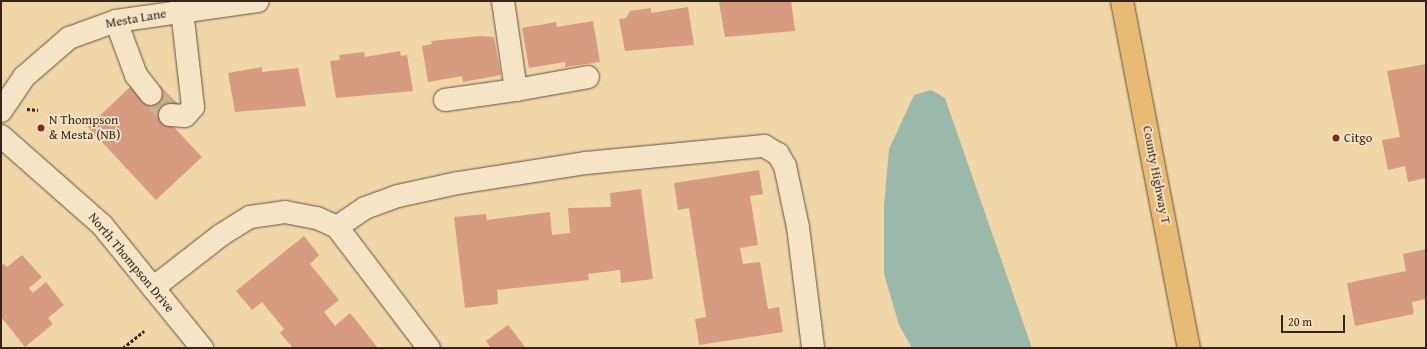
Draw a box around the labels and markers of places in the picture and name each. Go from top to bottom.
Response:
place label: N Thompson & Mesta (NB) [49,113,120,144]
marker: N Thompson & Mesta (NB) [36,123,46,133]
place label: Citgo [1344,130,1372,146]
marker: Citgo [1331,133,1341,143]

